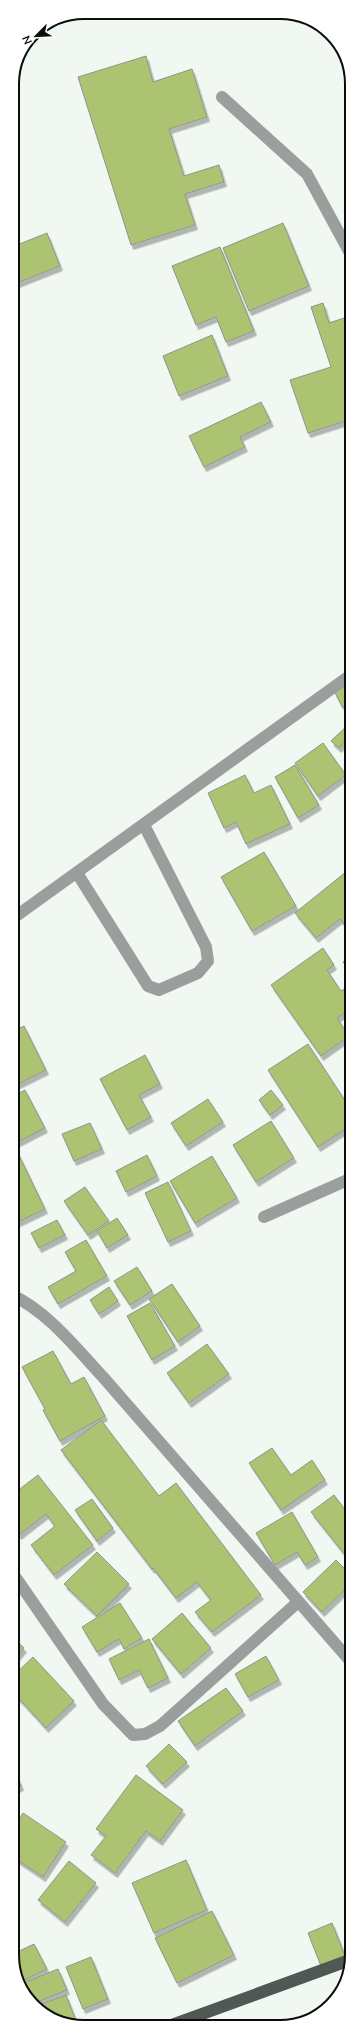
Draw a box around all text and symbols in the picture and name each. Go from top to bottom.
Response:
north arrow [16,16,56,56]
text: N [19,33,35,47]

